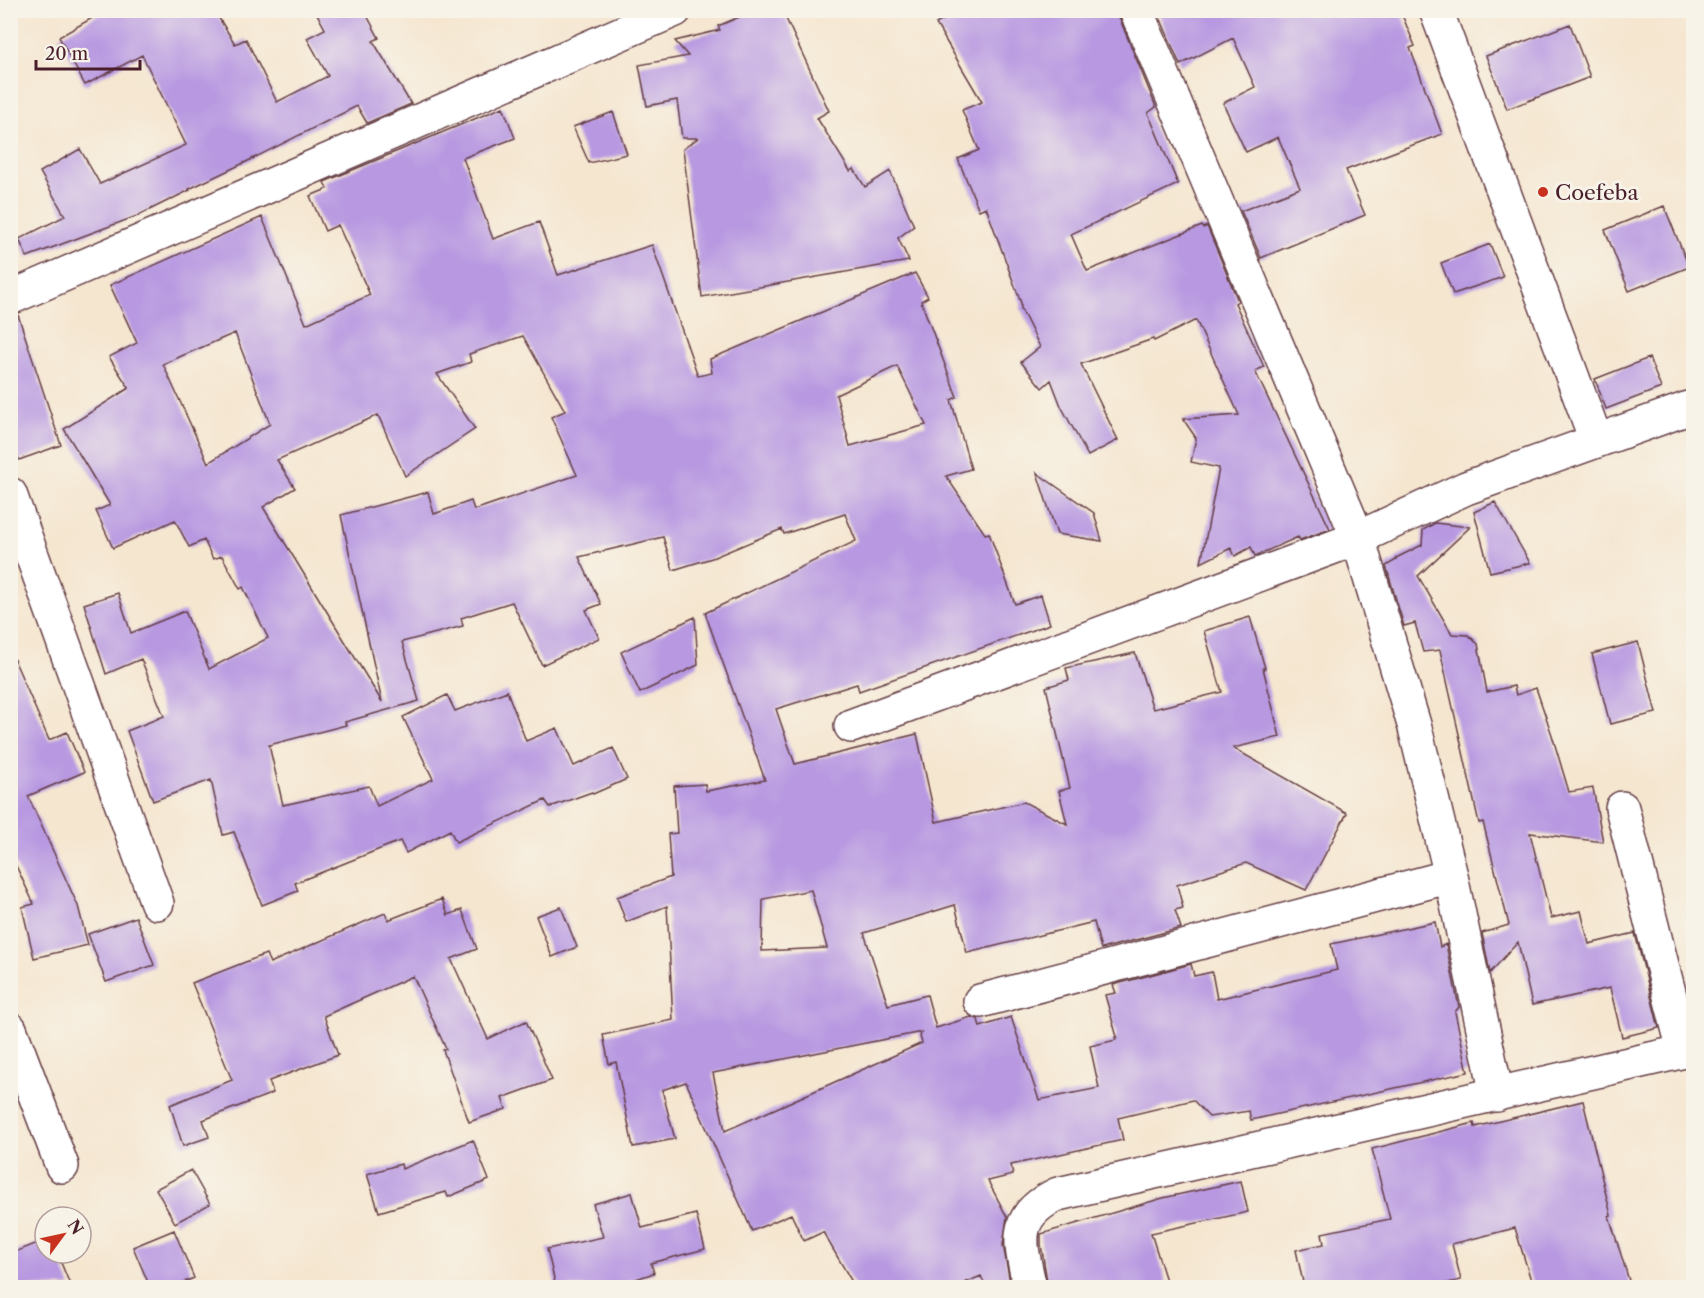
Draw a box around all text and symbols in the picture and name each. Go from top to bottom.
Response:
scale bar [36,33,140,71]
text: 20 m [45,43,89,65]
place label: Coefeba [1555,180,1640,205]
marker: Coefeba [1536,185,1550,199]
north arrow [33,1205,93,1265]
text: N [63,1216,88,1238]

